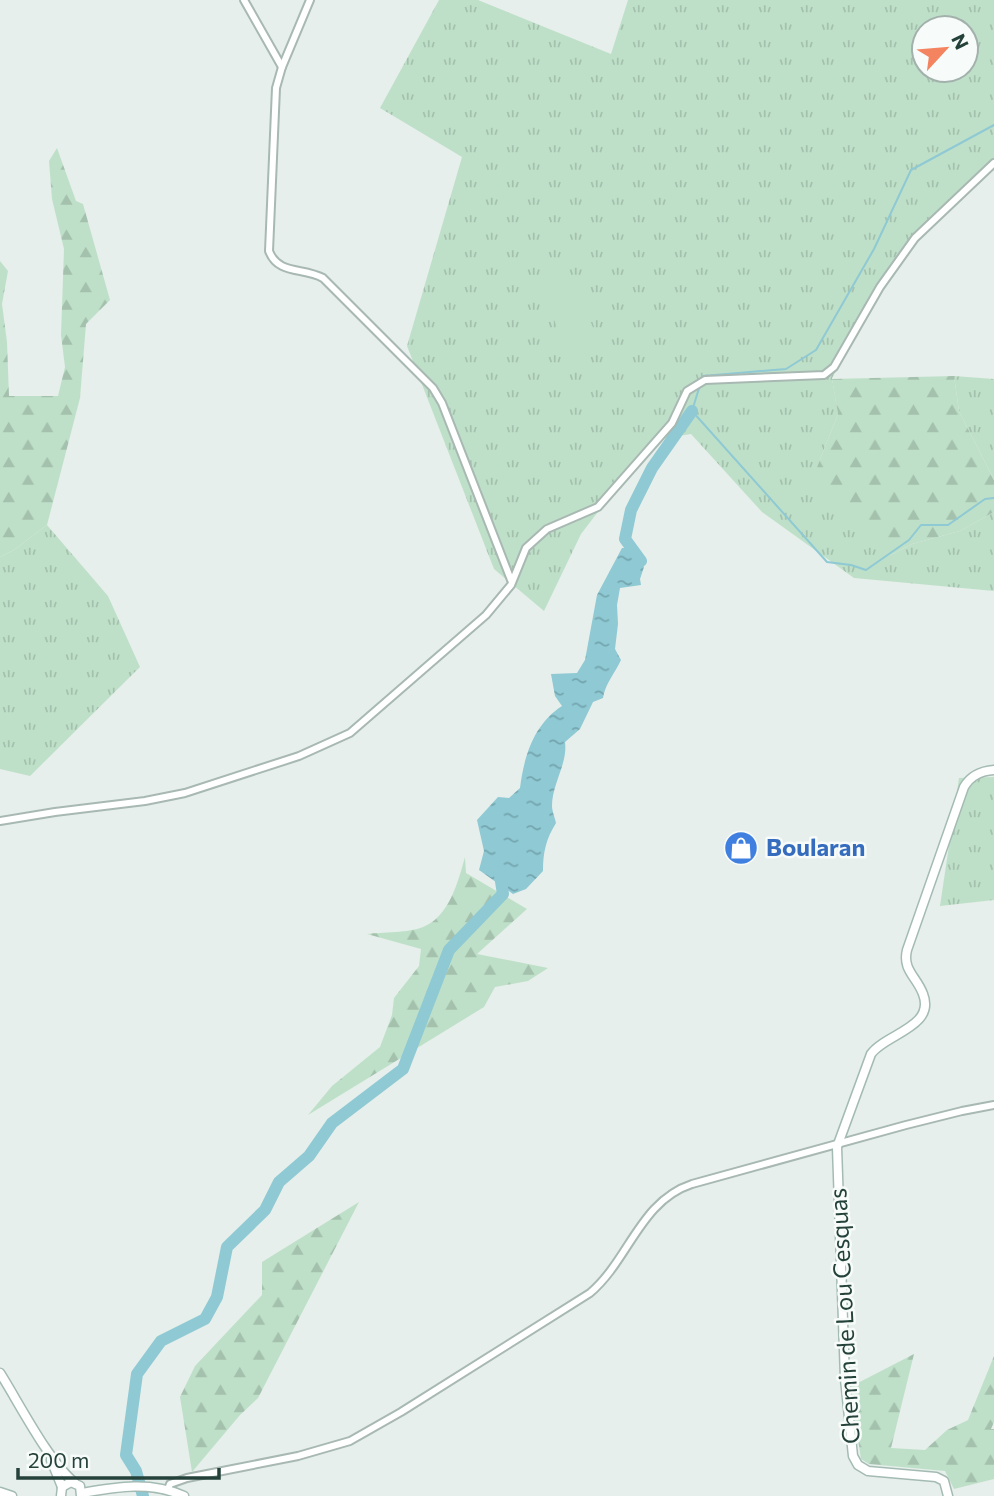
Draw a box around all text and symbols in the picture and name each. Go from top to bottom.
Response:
north arrow [910,14,980,84]
text: N [947,30,974,53]
shop icon: Boularan [722,829,760,867]
place label: Boularan [766,832,865,861]
street label: Chemin de Lou Cesquas [822,1187,865,1445]
scale bar [18,1436,219,1480]
text: 200 m [28,1447,89,1472]

